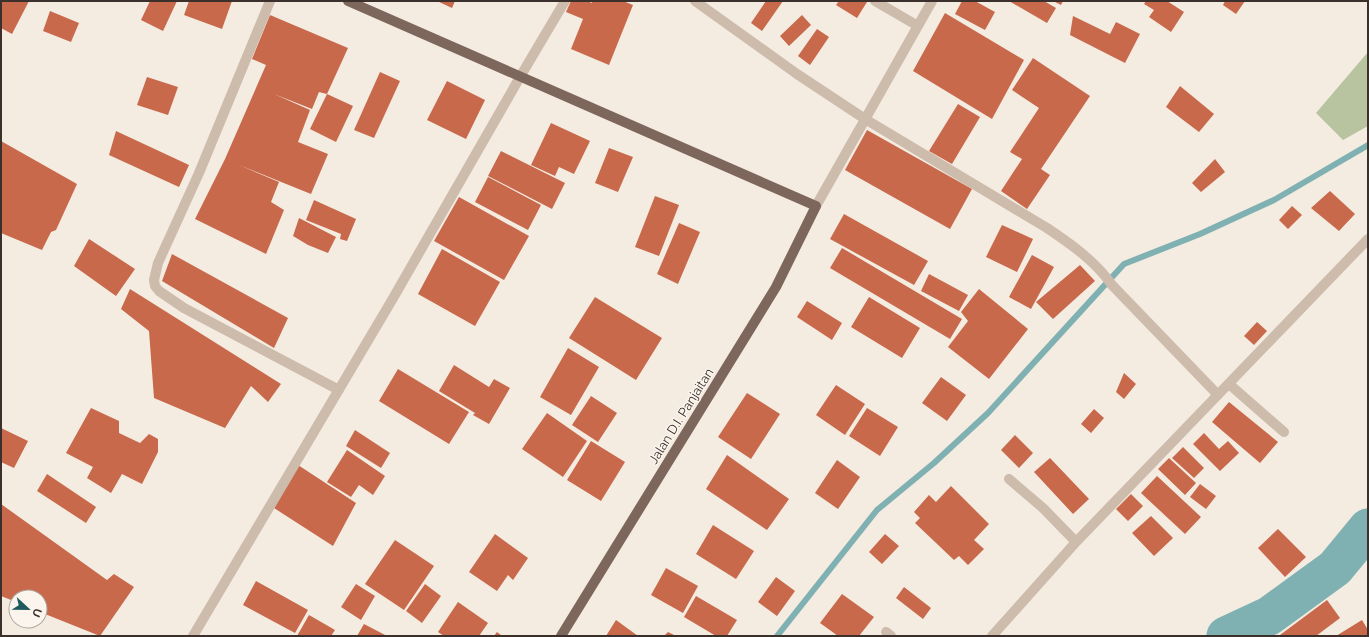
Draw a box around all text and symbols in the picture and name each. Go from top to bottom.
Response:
street label: Jalan D.I. Panjaitan [646,365,716,467]
north arrow [8,589,48,629]
text: U [29,606,44,619]

